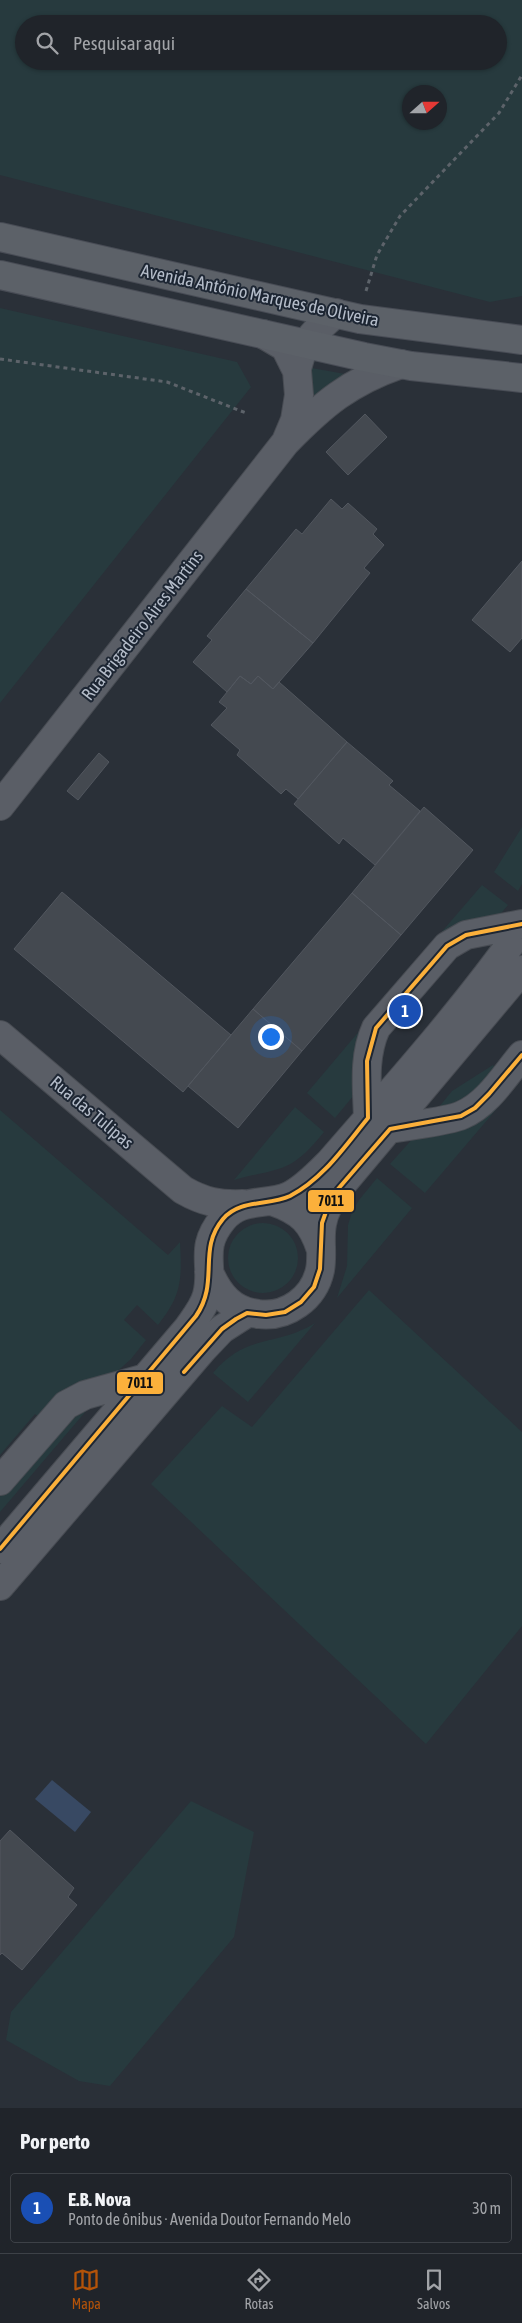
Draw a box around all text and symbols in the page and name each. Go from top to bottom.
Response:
search box [15,15,507,70]
icon: search [33,29,61,57]
text: Pesquisar aqui [73,32,175,54]
north arrow [402,85,447,130]
street label: Avenida António Marques de Oliveira [139,259,381,331]
street label: Rua Brigadeiro Aires Martins [77,546,207,704]
pin: 1 [389,992,421,1030]
your location [258,1024,284,1050]
street label: Rua das Tulipas [46,1071,138,1153]
line badge: 7011 [307,1189,355,1213]
text: 7011 [318,1193,345,1209]
line badge: 7011 [116,1371,164,1395]
text: 7011 [127,1375,154,1391]
text: Por perto [20,2129,90,2153]
text: E.B. Nova [68,2188,131,2210]
text: 1 [33,2199,41,2217]
text: 30 m [472,2199,501,2217]
text: Ponto de ônibus · Avenida Doutor Fernando Melo [68,2210,351,2228]
tab: Mapa [72,2266,101,2312]
tab: Rotas [244,2266,273,2312]
tab: Salvos [417,2266,450,2312]

